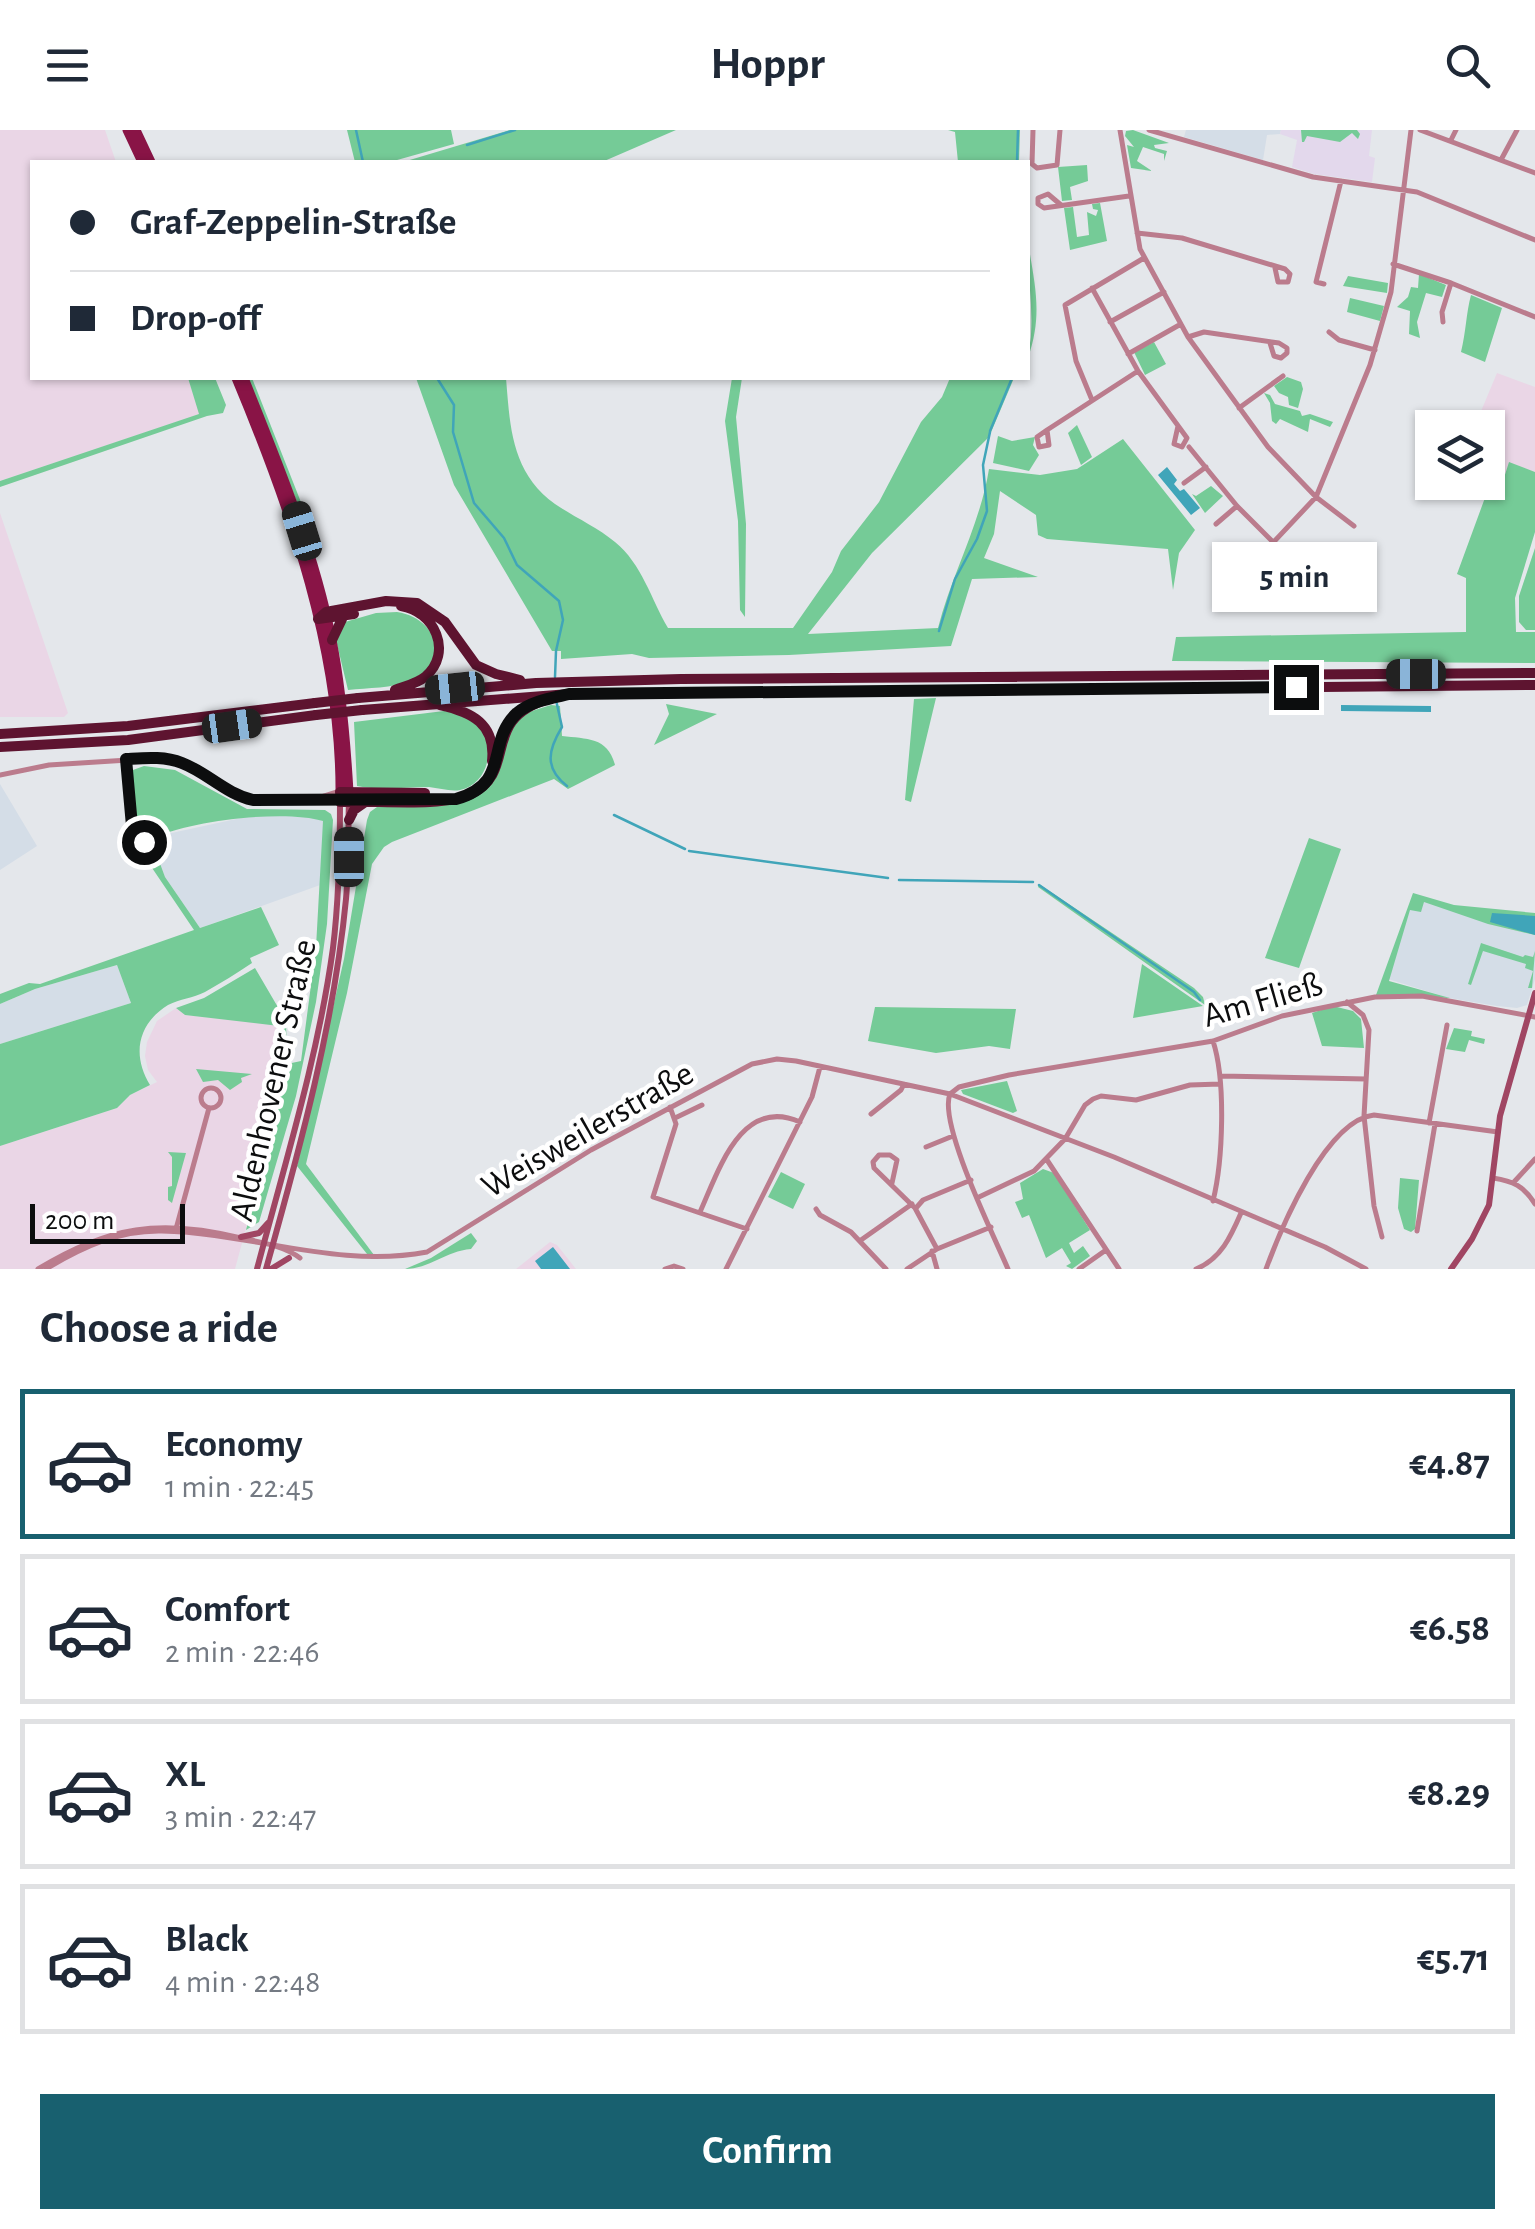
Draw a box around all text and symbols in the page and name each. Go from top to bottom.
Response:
icon: menu [40,38,95,93]
icon: search [1440,38,1495,93]
text: Hoppr [710,42,825,87]
text: Graf-Zeppelin-Straße [130,204,456,242]
text: Drop-off [130,300,261,338]
map controls [1415,410,1505,500]
button: layers [1415,410,1505,500]
car [279,498,325,564]
callout: 5 min [1214,542,1378,612]
text: 5 min [1260,561,1329,593]
car [1386,659,1446,689]
route end [1274,665,1319,710]
car [424,670,486,706]
car [200,707,264,745]
route start [122,820,167,865]
car [334,827,364,887]
street label: Aldenhovener Straße [224,936,323,1225]
street label: Am Fließ [1199,967,1326,1034]
street label: Weisweilerstraße [476,1056,699,1205]
scale bar [30,1199,185,1244]
text: 200 m [45,1207,114,1235]
text: Choose a ride [40,1306,278,1351]
icon: car [45,1419,135,1509]
text: Economy [165,1426,303,1464]
text: €4.87 [1409,1445,1490,1483]
text: 1 min · 22:45 [165,1471,314,1503]
icon: car [45,1584,135,1674]
text: Comfort [165,1591,290,1629]
text: €6.58 [1410,1610,1490,1648]
text: 2 min · 22:46 [165,1636,319,1668]
icon: car [45,1749,135,1839]
text: XL [165,1756,205,1794]
text: €8.29 [1409,1775,1490,1813]
text: 3 min · 22:47 [165,1801,316,1833]
icon: car [45,1914,135,2004]
text: Black [165,1921,249,1959]
text: €5.71 [1417,1940,1490,1978]
text: 4 min · 22:48 [165,1966,320,1998]
button: Confirm [40,2094,1495,2209]

